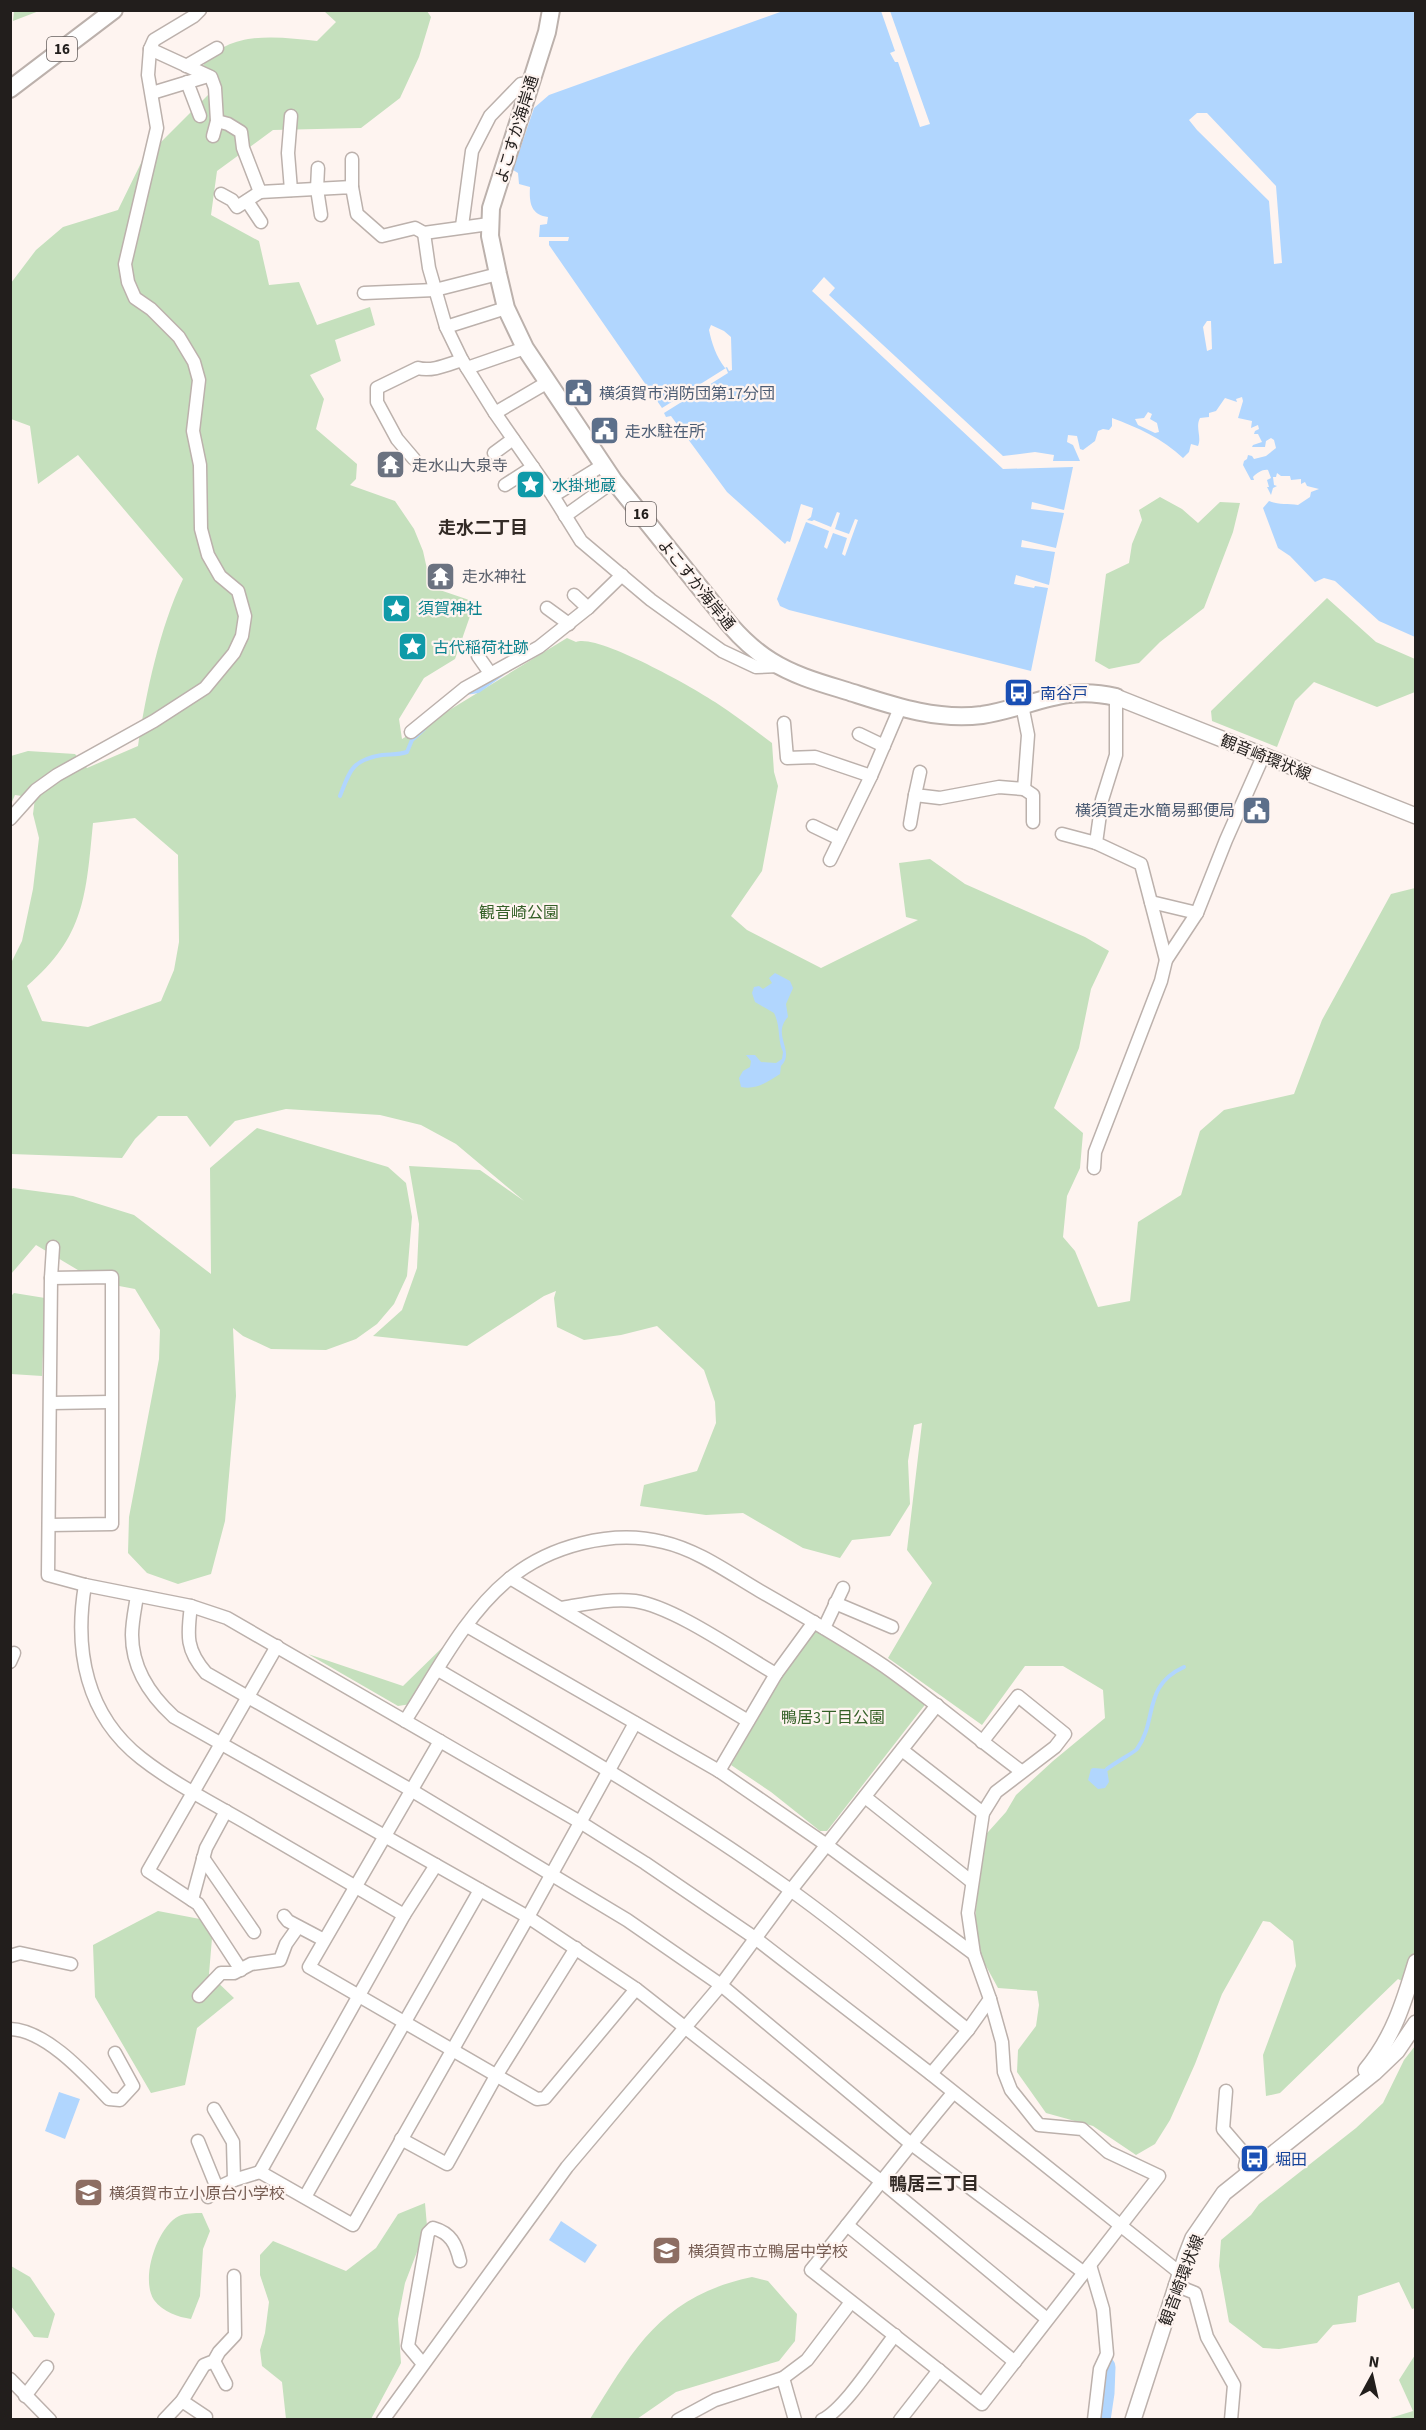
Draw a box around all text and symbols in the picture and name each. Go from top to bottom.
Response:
road number: 16 [47,37,77,61]
street label: よこすか海岸通 [490,73,544,186]
public building icon: 横須賀市消防団第17分団 [562,377,594,409]
place label: 横須賀市消防団第17分団 [599,383,775,405]
public building icon: 走水駐在所 [588,415,620,447]
place label: 走水駐在所 [625,421,705,443]
temple icon: 走水山大泉寺 [375,449,407,481]
place label: 走水山大泉寺 [412,455,508,477]
place icon: 水掛地蔵 [515,469,547,501]
place label: 水掛地蔵 [552,475,616,497]
road number: 16 [626,502,656,526]
district label: 走水二丁目 [438,516,528,541]
street label: よこすか海岸通 [653,534,740,635]
temple icon: 走水神社 [425,560,457,592]
place label: 走水神社 [462,566,526,588]
place icon: 須賀神社 [381,592,413,624]
place label: 須賀神社 [418,598,482,620]
place icon: 古代稲荷社跡 [396,631,428,663]
place label: 古代稲荷社跡 [433,637,529,659]
bus stop icon: 南谷戸 [1003,677,1035,709]
place label: 南谷戸 [1040,683,1088,705]
street label: 観音崎環状線 [1217,730,1314,786]
public building icon: 横須賀走水簡易郵便局 [1240,794,1272,826]
place label: 横須賀走水簡易郵便局 [1075,800,1235,822]
park label: 観音崎公園 [479,902,559,924]
park label: 鴨居3丁目公園 [781,1707,885,1729]
bus stop icon: 堀田 [1238,2143,1270,2175]
place label: 堀田 [1275,2149,1307,2171]
district label: 鴨居三丁目 [889,2172,979,2197]
school or university icon: 横須賀市立小原台小学校 [72,2177,104,2209]
place label: 横須賀市立小原台小学校 [109,2183,285,2205]
street label: 観音崎環状線 [1154,2232,1209,2329]
school or university icon: 横須賀市立鴨居中学校 [651,2235,683,2267]
place label: 横須賀市立鴨居中学校 [688,2241,848,2263]
north arrow [1342,2346,1402,2406]
text: N [1367,2351,1381,2374]

